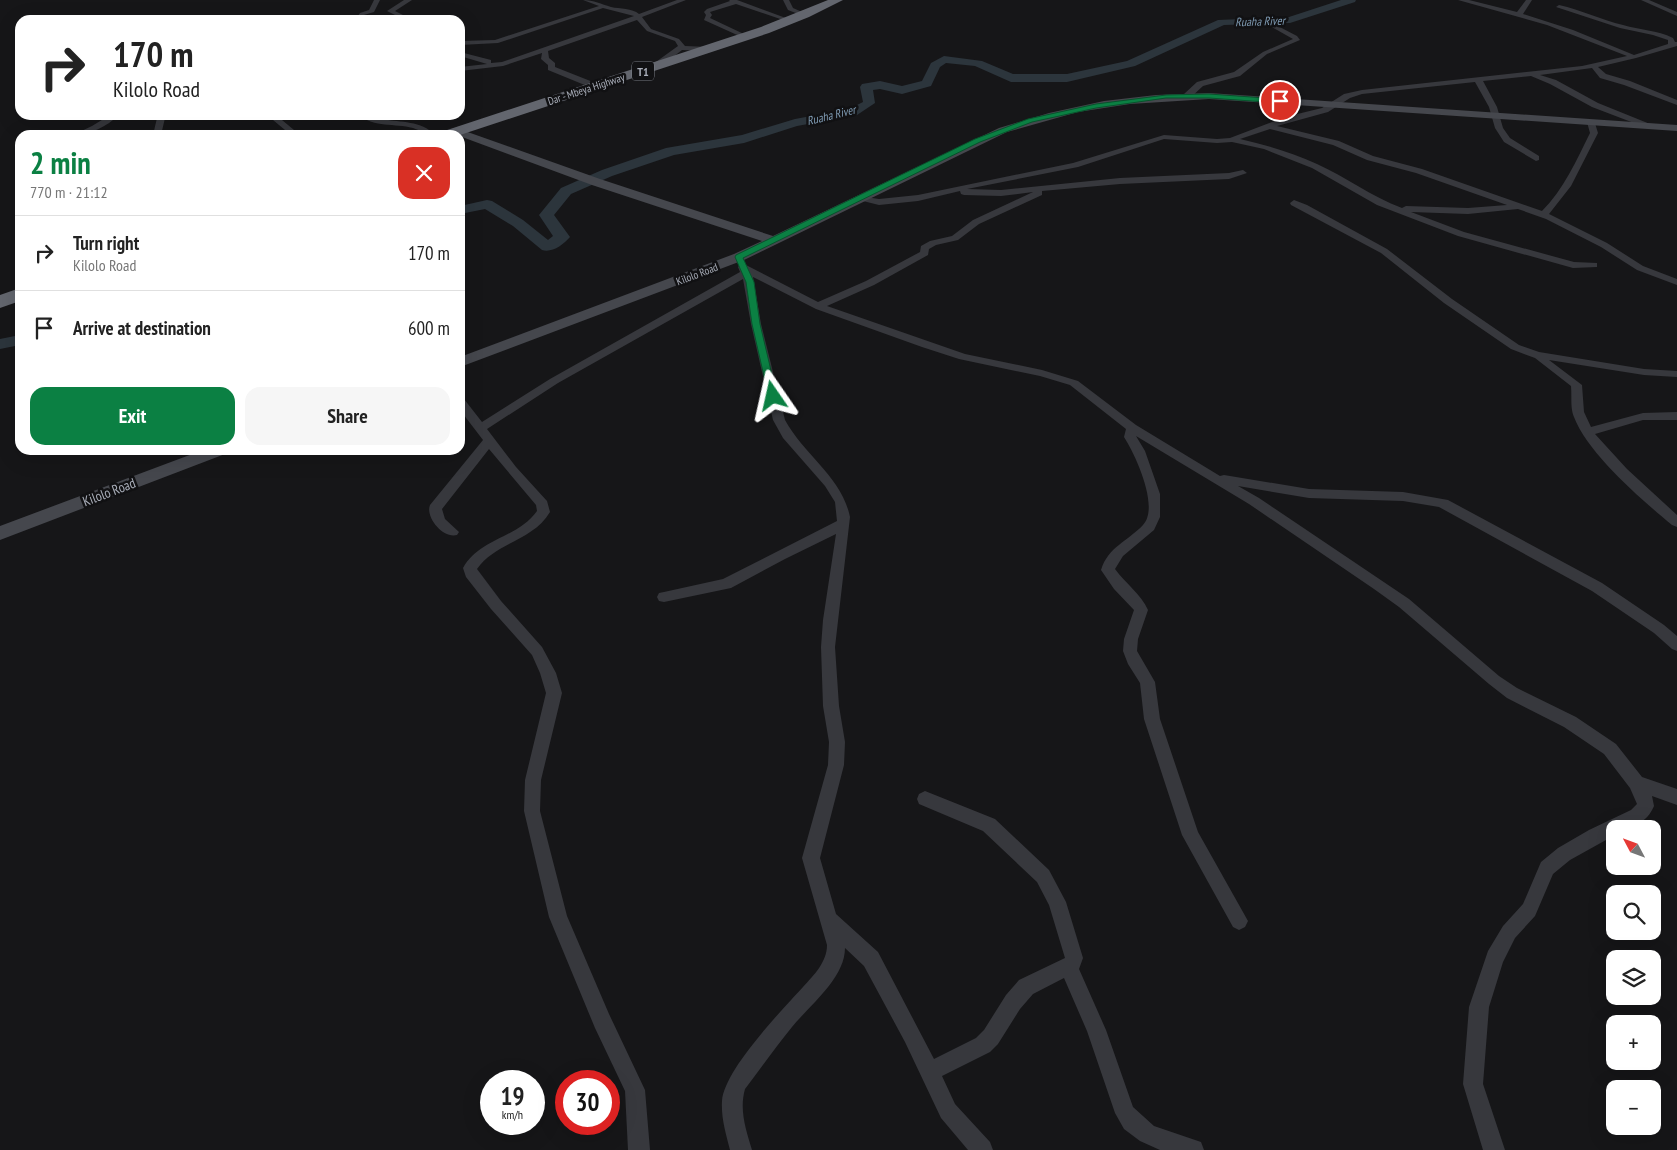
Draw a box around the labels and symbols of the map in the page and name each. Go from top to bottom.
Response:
water label: Ruaha River [1235,13,1287,29]
road number: T1 [632,61,654,80]
street label: Dar - Mbeya Highway [546,70,627,108]
pin [1259,80,1301,122]
water label: Ruaha River [805,101,859,128]
street label: Kilolo Road [674,260,720,288]
position arrow [746,369,798,421]
street label: Kilolo Road [80,474,138,510]
north arrow [1606,820,1661,875]
speed limit sign: 30 [555,1070,620,1135]

